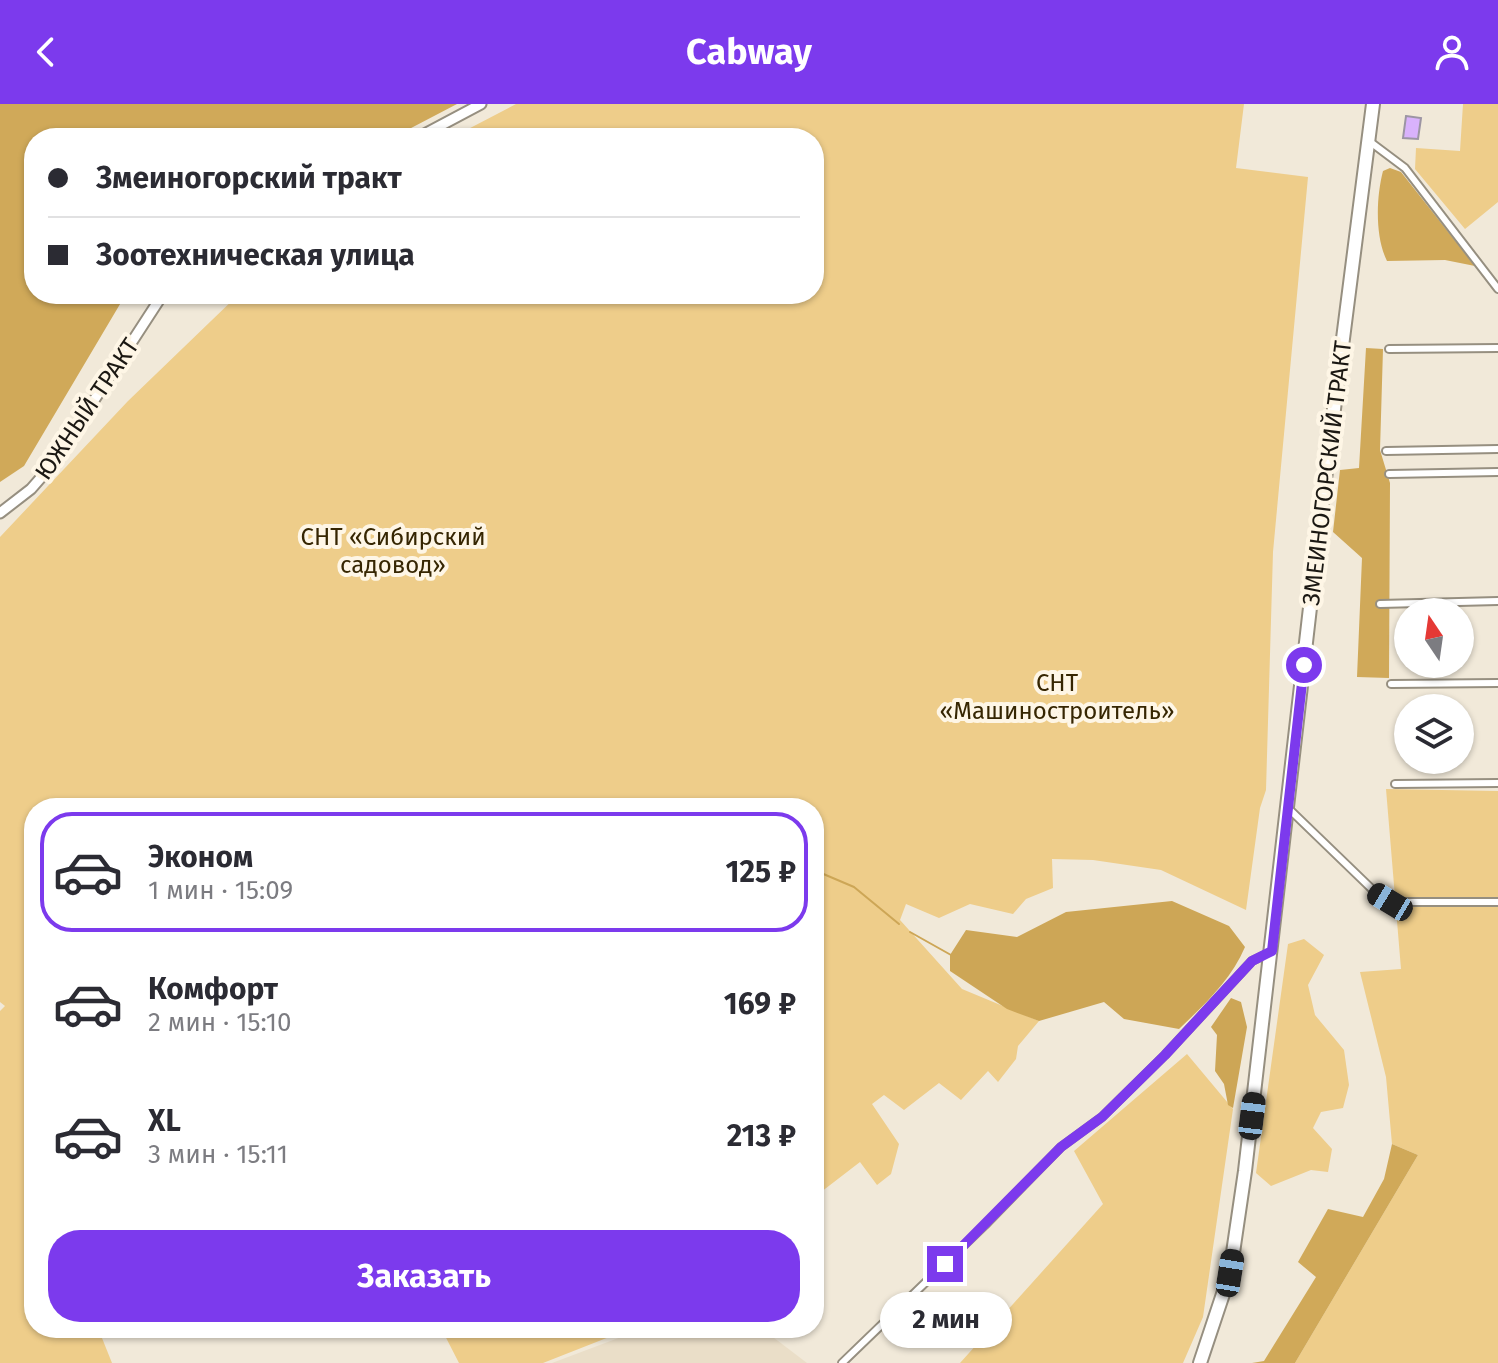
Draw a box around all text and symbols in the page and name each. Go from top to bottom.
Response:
icon: back [24,30,68,74]
text: Cabway [686,30,812,74]
icon: person [1430,30,1474,74]
text: Змеиногорский тракт [96,160,402,196]
text: Зоотехническая улица [96,237,415,273]
street label: ЮЖНЫЙ ТРАКТ [29,332,145,485]
street label: ЗМЕИНОГОРСКИЙ ТРАКТ [1297,338,1357,607]
park label: СНТ «Сибирский садовод» [300,523,486,579]
north arrow [1394,598,1474,678]
map controls [1394,598,1474,774]
route start [1286,647,1322,683]
park label: СНТ «Машиностроитель» [939,669,1175,725]
button: layers [1394,694,1474,774]
icon: car [52,836,124,908]
text: Эконом [148,839,253,875]
text: 125 ₽ [726,854,796,890]
text: 1 мин · 15:09 [148,875,293,906]
car [1363,879,1417,925]
icon: car [52,968,124,1040]
text: Комфорт [148,971,278,1007]
text: 169 ₽ [724,986,796,1022]
text: 2 мин · 15:10 [148,1007,292,1038]
car [1237,1091,1267,1141]
icon: car [52,1100,124,1172]
text: XL [148,1103,181,1139]
text: 213 ₽ [727,1118,796,1154]
text: 3 мин · 15:11 [148,1139,288,1170]
button: Заказать [48,1230,800,1322]
route end [927,1246,963,1282]
car [1214,1247,1246,1299]
callout: 2 мин [879,1292,1011,1348]
text: 2 мин [912,1304,980,1335]

